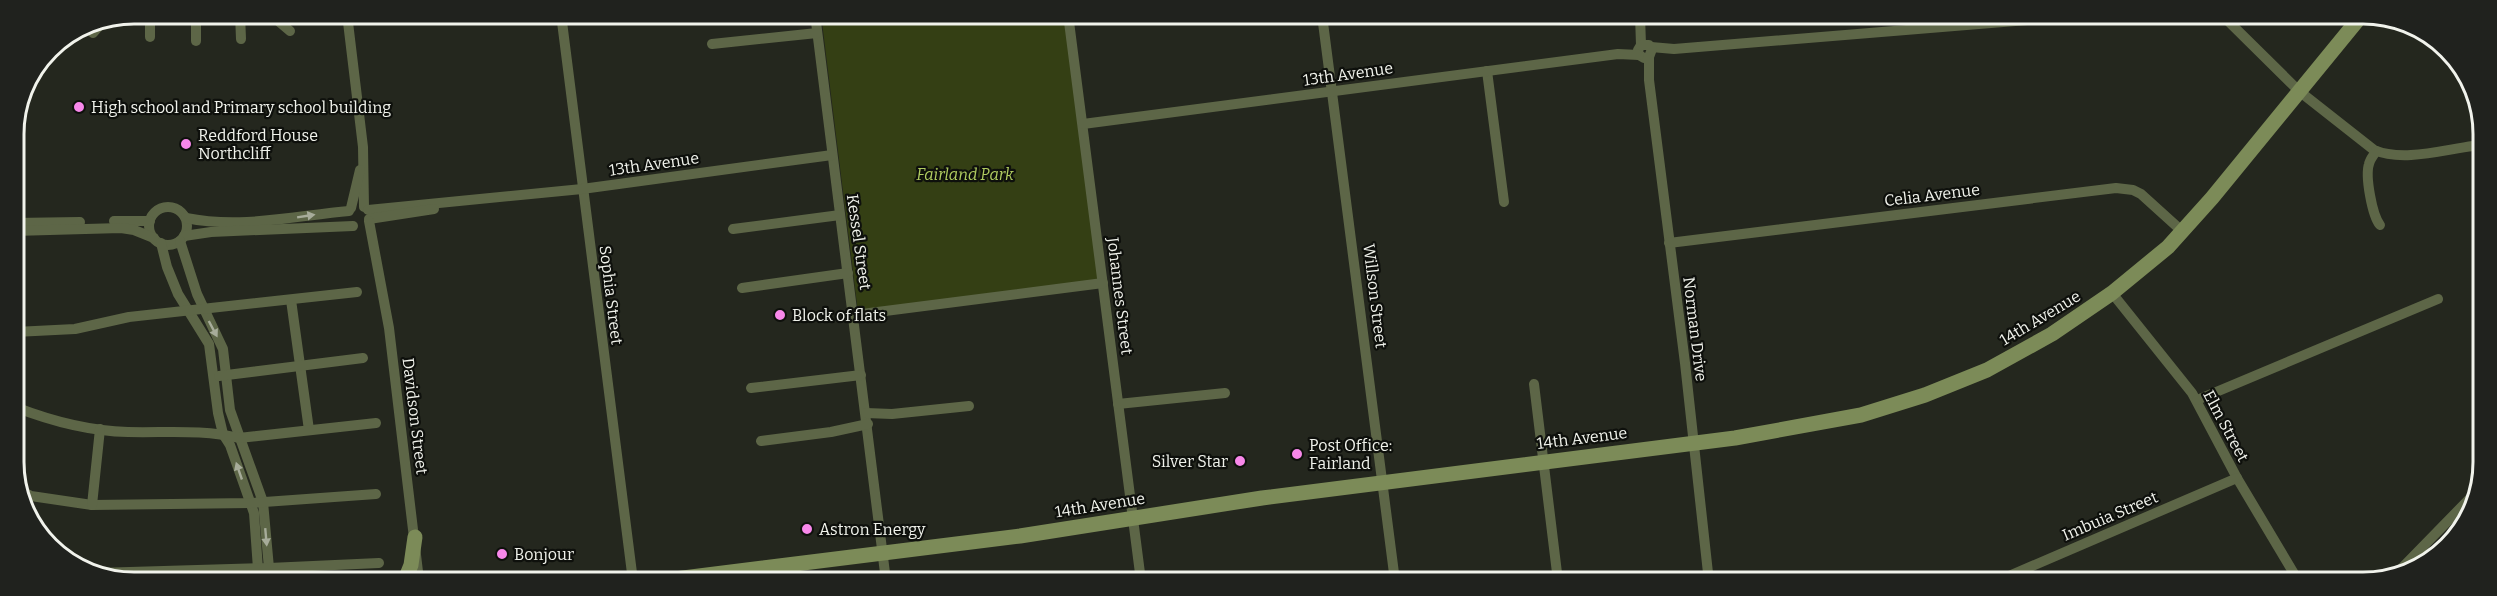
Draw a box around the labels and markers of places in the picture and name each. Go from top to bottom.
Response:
place label: High school and Primary school building [91,98,391,117]
marker: High school and Primary school building [72,100,86,114]
place label: Reddford House Northcliff [198,126,318,163]
marker: Reddford House Northcliff [179,137,193,151]
place label: Block of flats [792,306,886,325]
marker: Block of flats [773,308,787,322]
place label: Post Office: Fairland [1309,436,1392,473]
marker: Post Office: Fairland [1290,447,1304,461]
place label: Silver Star [1152,452,1228,471]
marker: Silver Star [1233,454,1247,468]
place label: Astron Energy [819,520,926,539]
marker: Astron Energy [800,522,814,536]
place label: Bonjour [514,545,574,564]
marker: Bonjour [495,547,509,561]

